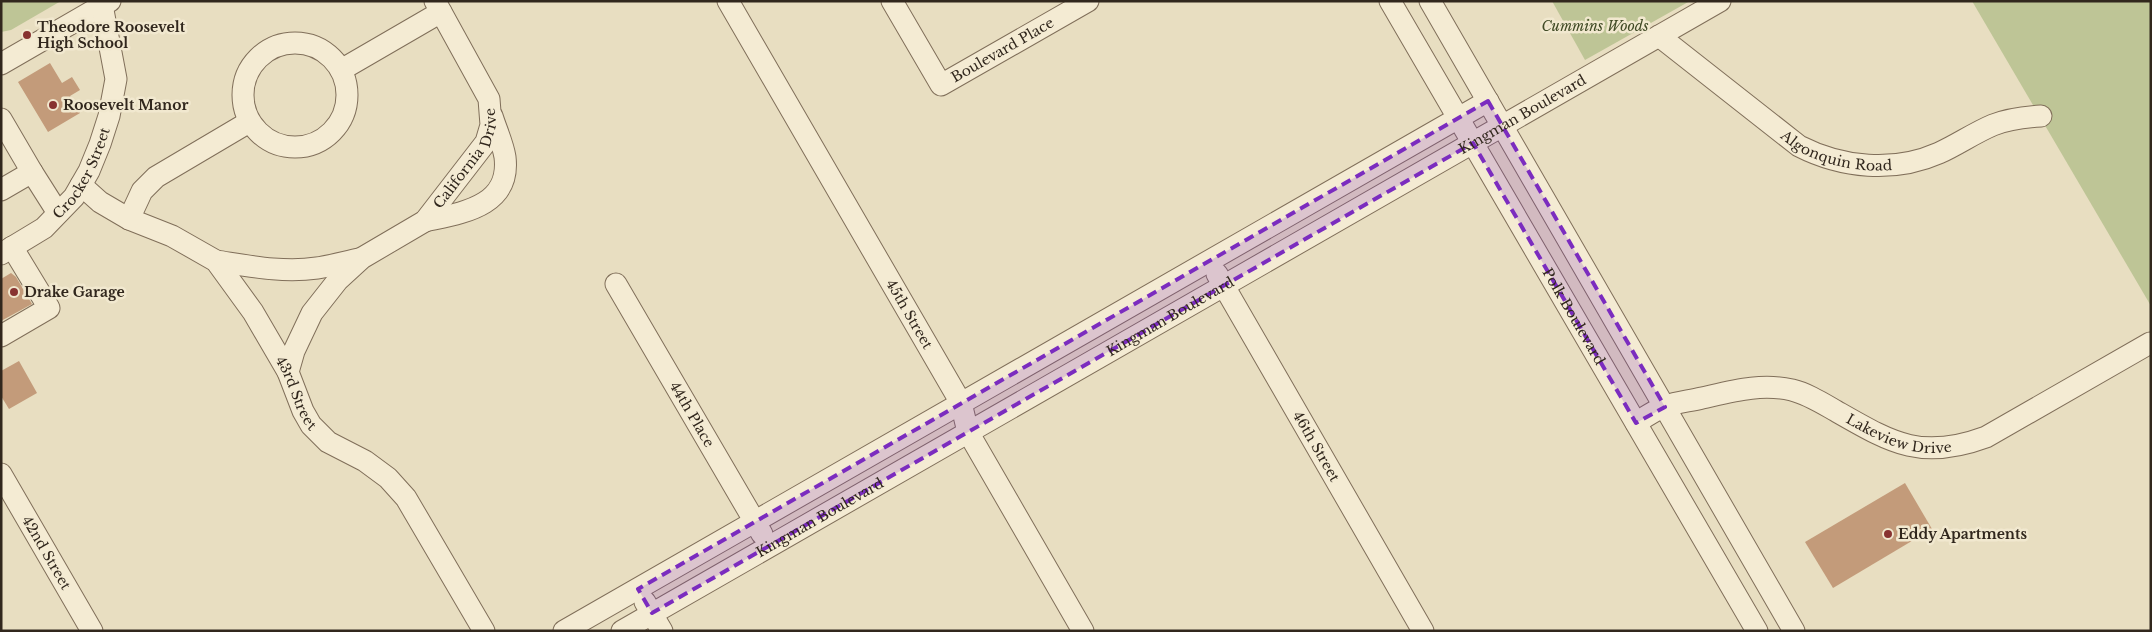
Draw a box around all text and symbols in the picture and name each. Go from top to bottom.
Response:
street label: Boulevard Place [948,13,1057,86]
park label: Cummins Woods [1541,17,1649,35]
place label: Theodore Roosevelt High School [37,18,186,52]
marker: Theodore Roosevelt High School [21,29,33,41]
street label: Kingman Boulevard [1455,70,1590,158]
place label: Roosevelt Manor [63,96,188,114]
marker: Roosevelt Manor [47,99,59,111]
street label: California Drive [429,107,500,212]
street label: Crocker Street [49,124,114,223]
street label: Algonquin Road [1777,126,1893,175]
street label: Polk Boulevard [1538,265,1609,369]
street label: Kingman Boulevard [1103,273,1238,360]
street label: 45th Street [882,276,937,353]
place label: Drake Garage [24,283,125,301]
marker: Drake Garage [8,286,20,298]
street label: 43rd Street [272,353,321,435]
street label: 44th Place [666,378,718,450]
street label: 46th Street [1289,408,1344,485]
street label: Lakeview Drive [1843,410,1953,457]
street label: Kingman Boulevard [753,474,887,561]
street label: 42nd Street [18,513,75,593]
place label: Eddy Apartments [1898,525,2027,543]
marker: Eddy Apartments [1882,528,1894,540]

